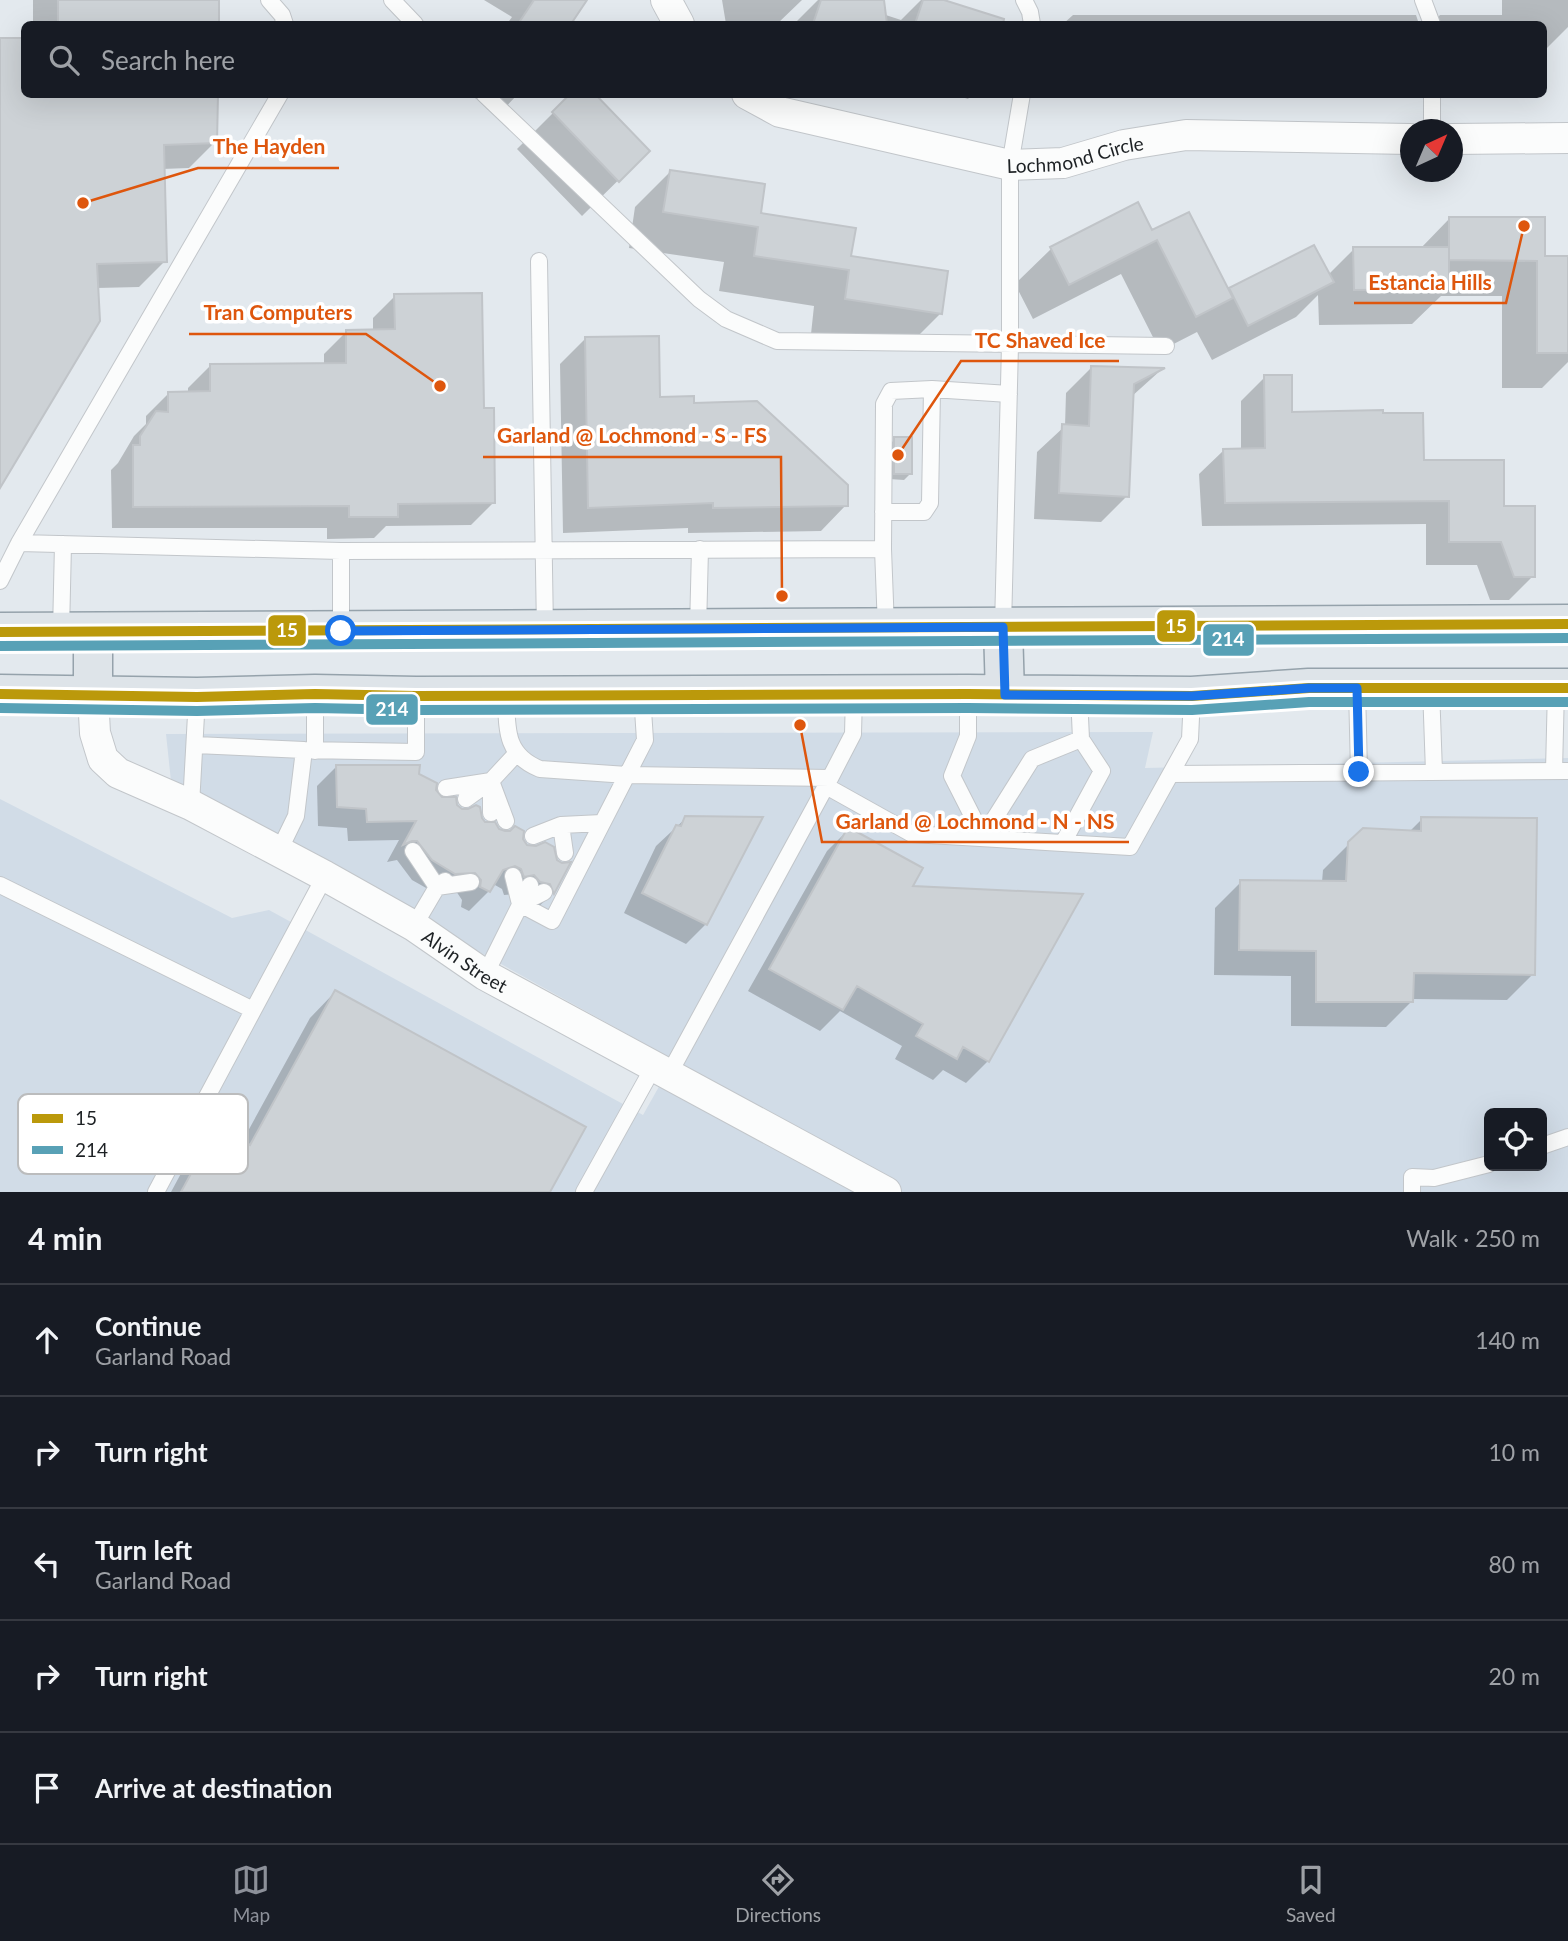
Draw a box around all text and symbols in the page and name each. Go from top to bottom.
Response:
search box [21,21,1547,98]
icon: search [45,41,83,79]
text: Search here [101,44,235,76]
north arrow [1400,119,1463,182]
callout: The Hayden [198,126,339,168]
street label: Lochmond Circle [1006,131,1145,177]
text: The Hayden [213,133,325,158]
callout: Estancia Hills [1354,261,1506,303]
text: Estancia Hills [1368,269,1492,294]
callout: Tran Computers [189,292,366,334]
text: Tran Computers [204,299,352,324]
callout: TC Shaved Ice [961,319,1119,361]
text: TC Shaved Ice [975,327,1105,352]
callout: Garland @ Lochmond - S - FS [483,415,781,457]
text: Garland @ Lochmond - S - FS [497,422,767,447]
line badge: 15 [1156,609,1196,643]
line badge: 15 [267,614,307,647]
text: 15 [1165,614,1187,637]
route start [325,615,356,646]
text: 15 [276,618,298,641]
line badge: 214 [1202,623,1255,657]
text: 214 [1211,627,1245,650]
line badge: 214 [365,693,419,726]
text: 214 [375,697,409,720]
route end [1343,756,1374,787]
callout: Garland @ Lochmond - N - NS [822,800,1129,842]
text: Garland @ Lochmond - N - NS [835,808,1115,833]
street label: Alvin Street [418,924,512,997]
legend [18,1094,248,1174]
text: 15 [75,1106,97,1129]
map controls [1484,1108,1547,1171]
button: locate [1484,1108,1547,1171]
text: 214 [75,1138,108,1161]
text: 4 min [28,1220,102,1256]
text: Walk · 250 m [1406,1224,1540,1252]
text: Continue [95,1310,201,1342]
icon: ahead [28,1321,66,1359]
text: 140 m [1475,1326,1540,1354]
text: Garland Road [95,1342,231,1370]
icon: right [28,1433,66,1471]
text: Turn right [95,1436,208,1468]
text: 10 m [1489,1438,1540,1466]
text: Turn left [95,1534,192,1566]
icon: left [28,1545,66,1583]
text: 80 m [1489,1550,1540,1578]
text: Garland Road [95,1566,231,1594]
icon: right [28,1657,66,1695]
text: Turn right [95,1660,208,1692]
text: 20 m [1489,1662,1540,1690]
icon: arrive [28,1769,66,1807]
text: Arrive at destination [95,1772,332,1804]
tab: Map [232,1861,270,1926]
tab: Directions [735,1861,821,1926]
tab: Saved [1286,1861,1336,1926]

